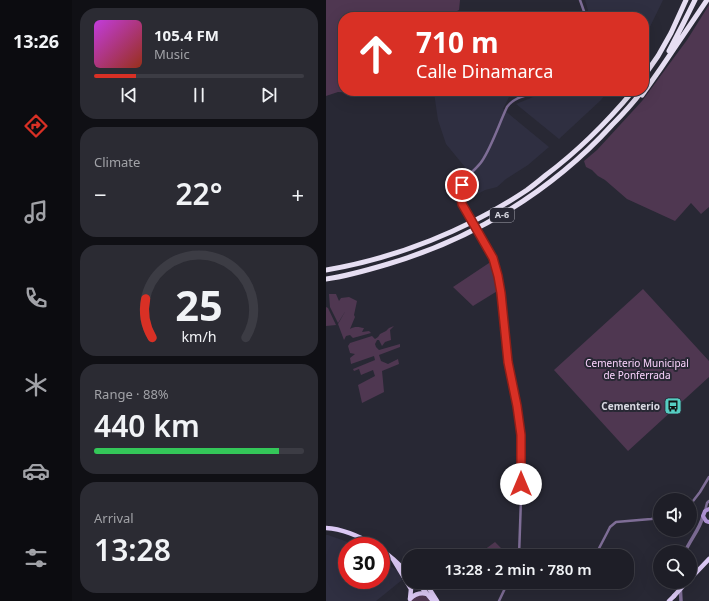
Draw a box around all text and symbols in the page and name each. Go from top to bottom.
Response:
text: 710 m [416,23,499,61]
text: 105.4 FM [154,25,219,45]
icon: ahead [350,28,402,80]
text: 13:26 [13,29,59,53]
text: Music [154,45,190,63]
text: Calle Dinamarca [416,59,553,83]
icon: previous [118,84,140,106]
icon: pause [188,84,210,106]
icon: next [258,84,280,106]
icon: directions [22,112,50,140]
text: Climate [94,153,140,171]
pin [445,168,479,202]
text: 22° [175,173,223,214]
icon: arrive [451,174,473,196]
text: − [94,179,107,209]
text: + [291,179,304,209]
icon: music [22,198,50,226]
road number: A-6 [490,208,514,222]
text: 25 [175,277,223,333]
icon: phone [22,284,50,312]
text: km/h [181,327,217,346]
park label: Cementerio Municipal de Ponferrada [585,356,689,382]
icon: climate [22,371,50,399]
text: Range · 88% [94,385,169,403]
bus stop icon: Cementerio [663,396,683,416]
place label: Cementerio [601,399,660,413]
text: 440 km [94,405,200,446]
icon: car [22,457,50,485]
position arrow [500,463,542,505]
map controls [653,493,697,589]
button: sound [653,493,697,537]
text: Arrival [94,509,134,527]
text: 13:28 [94,529,171,570]
speed limit sign: 30 [338,537,390,589]
icon: filters [22,544,50,572]
button: search [653,545,697,589]
text: 13:28 · 2 min · 780 m [444,559,592,579]

